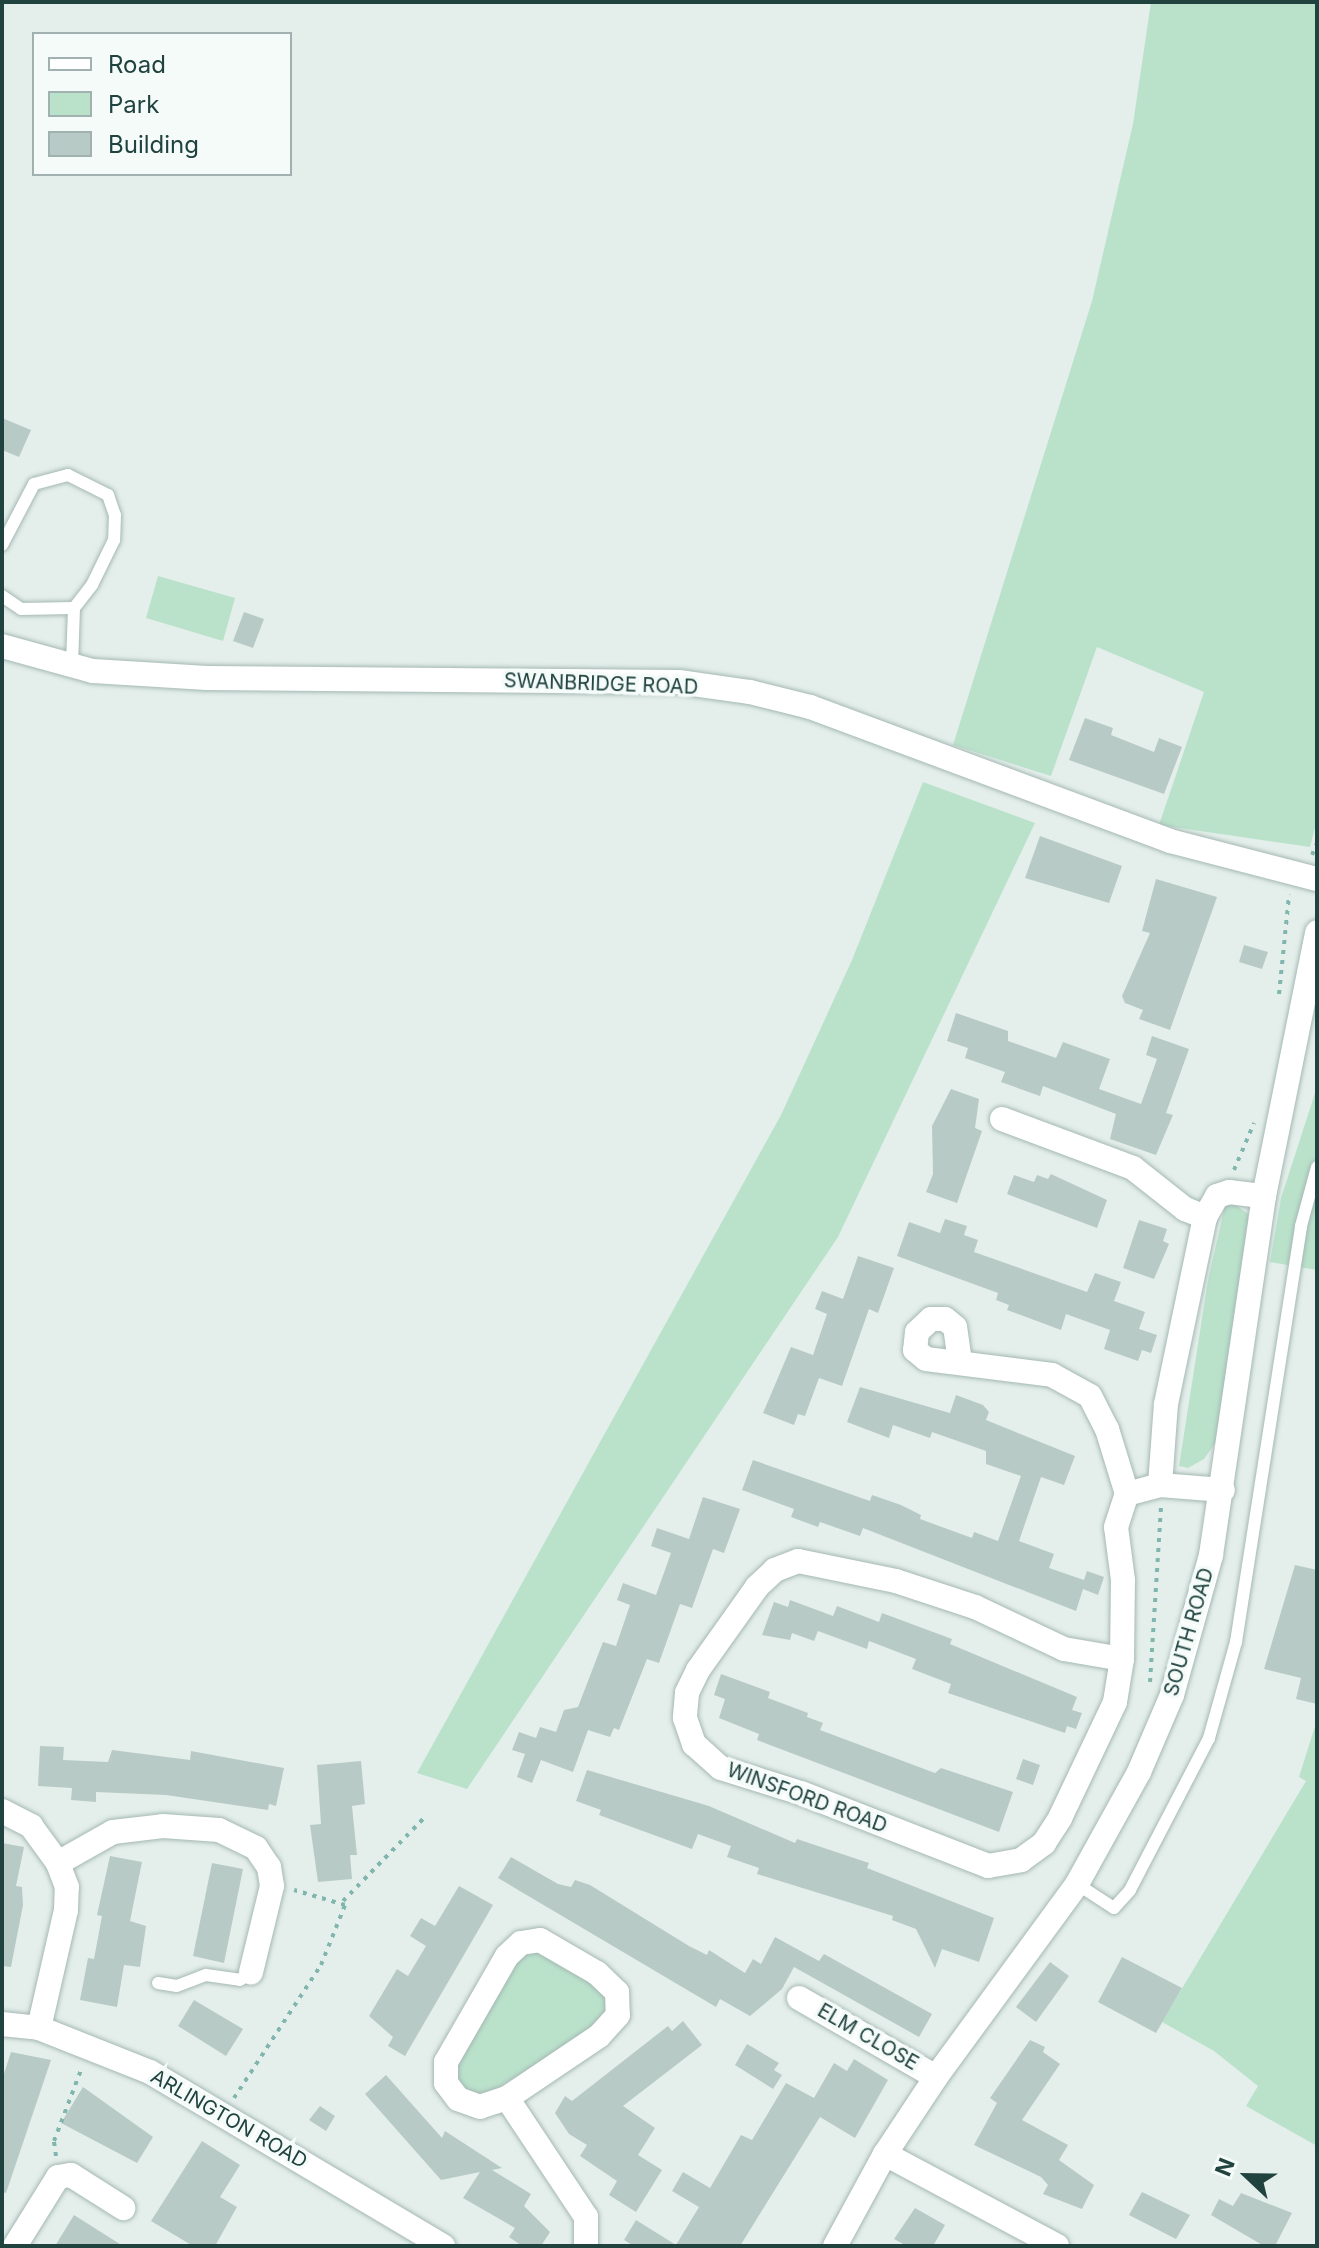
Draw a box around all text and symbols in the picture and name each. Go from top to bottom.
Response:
legend [32,32,292,176]
text: Road [108,50,166,79]
text: Park [108,90,159,119]
text: Building [108,130,199,159]
street label: SWANBRIDGE ROAD [503,669,699,699]
street label: SOUTH ROAD [1159,1565,1219,1699]
street label: WINSFORD ROAD [724,1758,890,1838]
street label: ELM CLOSE [813,1998,923,2076]
street label: ARLINGTON ROAD [146,2064,312,2174]
north arrow [1207,2136,1287,2216]
text: N [1210,2154,1240,2180]

